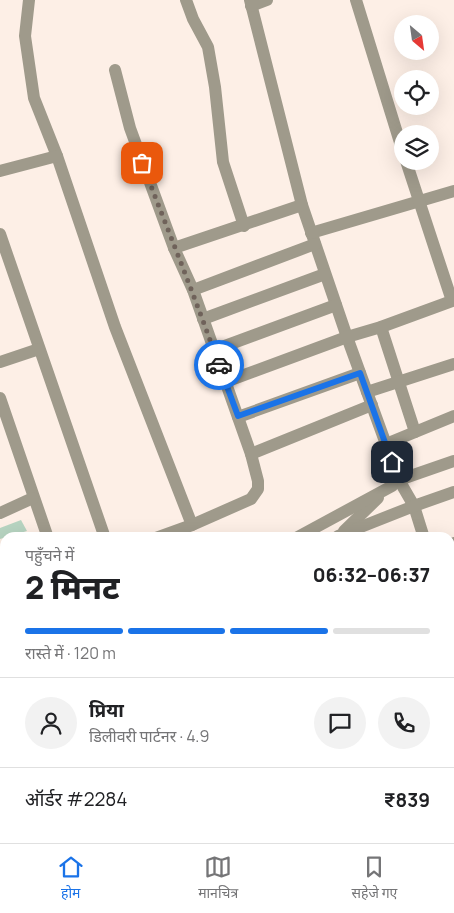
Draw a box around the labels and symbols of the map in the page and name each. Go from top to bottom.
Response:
north arrow [394,15,439,60]
pin [121,142,163,184]
courier [194,340,244,390]
pin [371,441,413,483]

